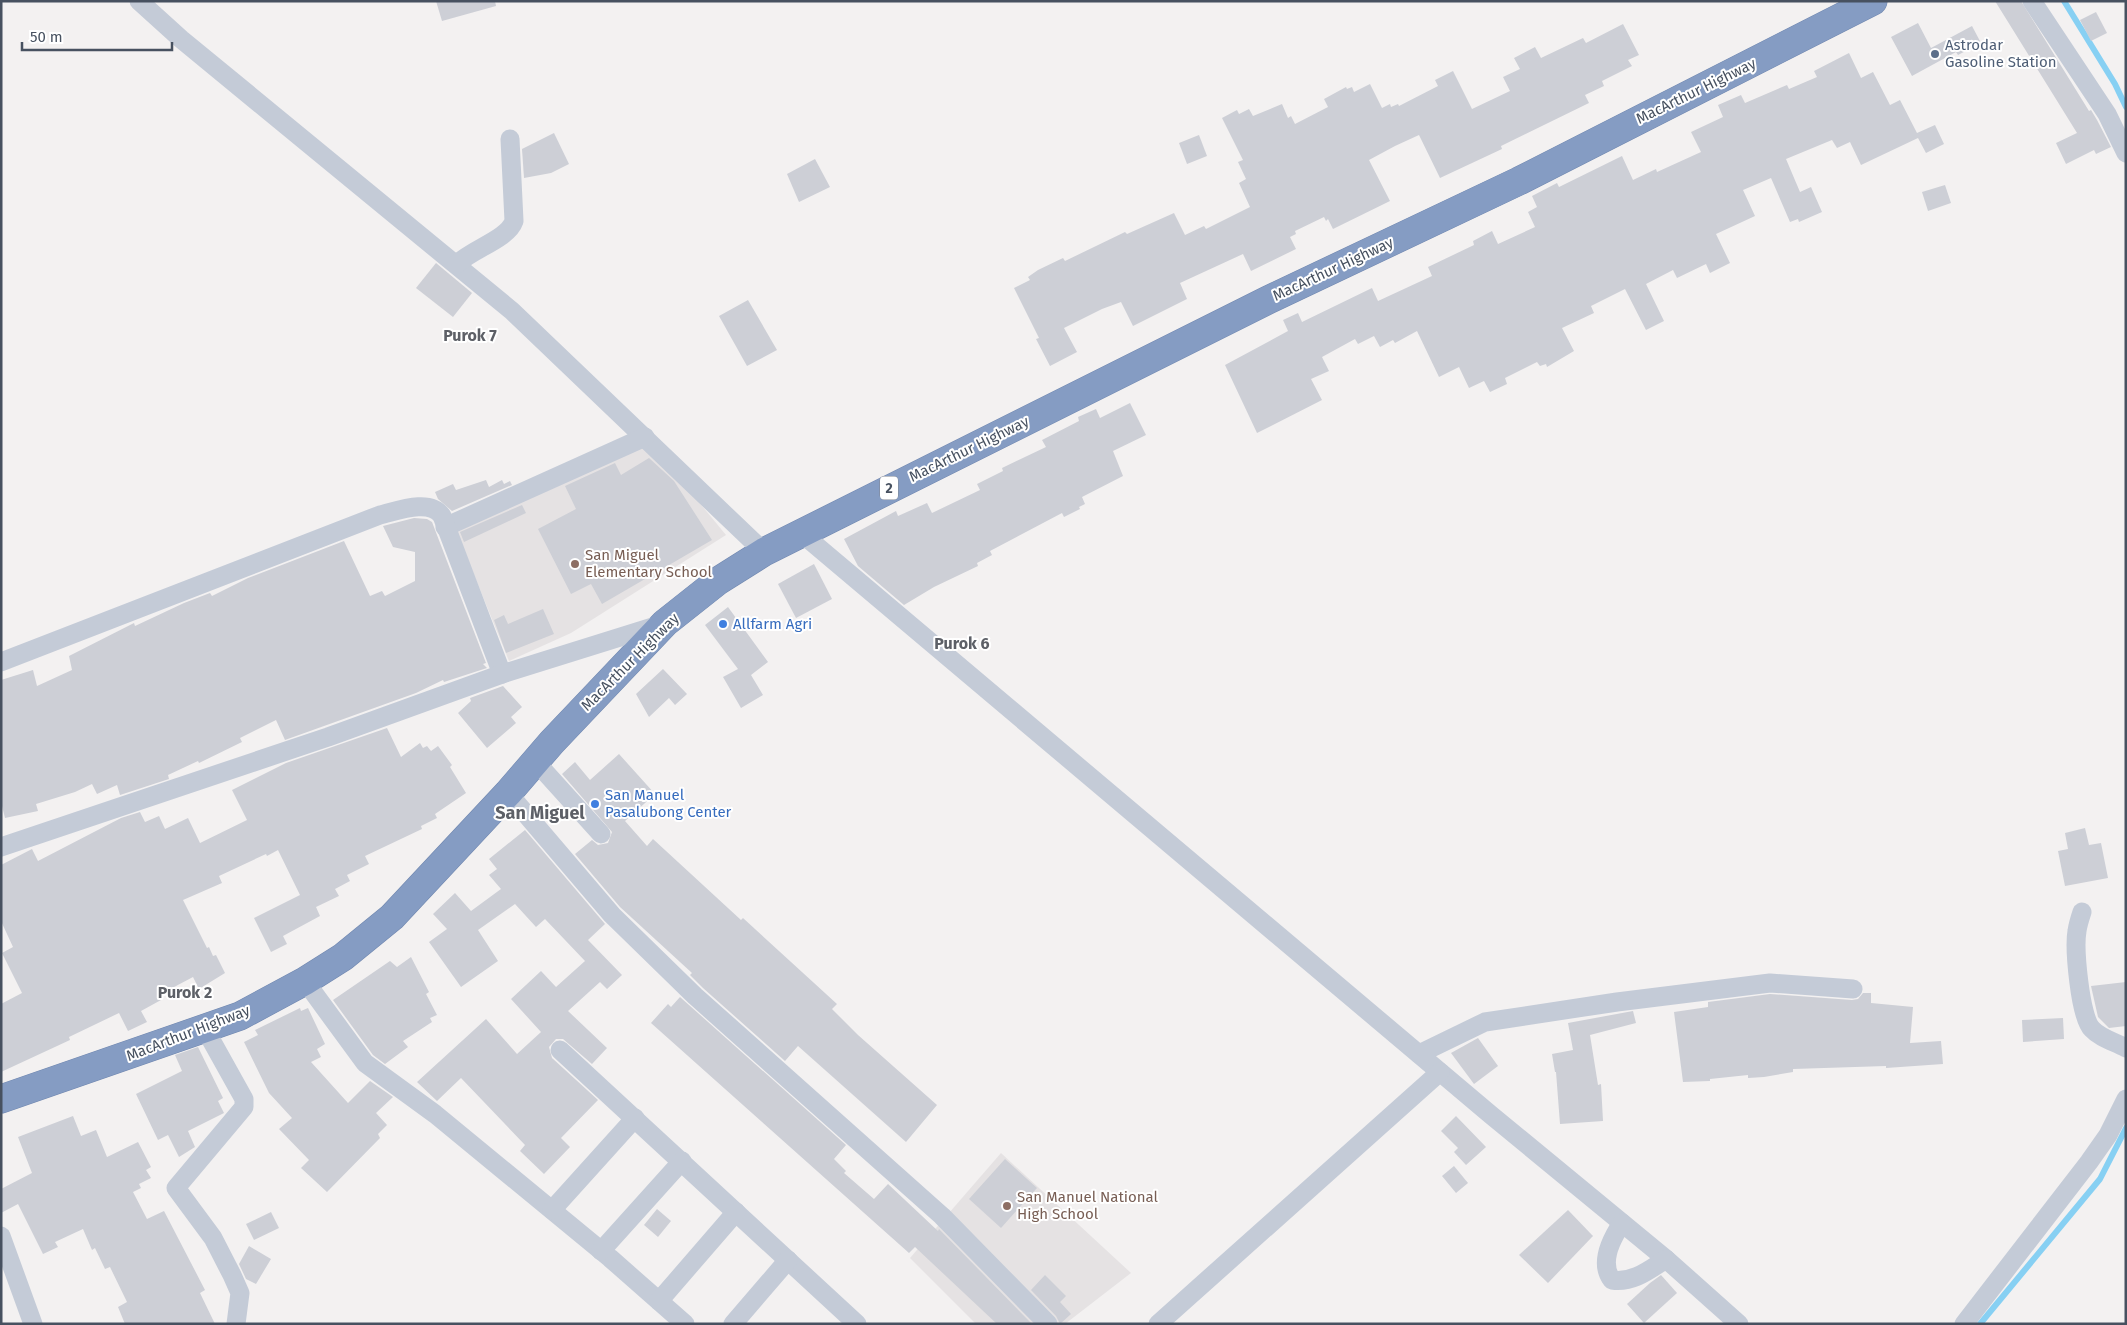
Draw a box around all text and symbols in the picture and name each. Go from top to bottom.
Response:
scale bar [22,20,172,52]
text: 50 m [30,28,63,46]
place label: Astrodar Gasoline Station [1945,36,2057,71]
marker: Astrodar Gasoline Station [1929,48,1941,60]
street label: MacArthur Highway [1633,54,1759,128]
street label: MacArthur Highway [1270,233,1397,305]
district label: Purok 7 [443,326,497,345]
street label: MacArthur Highway [906,412,1032,486]
road number: 2 [880,476,898,499]
place label: San Miguel Elementary School [585,546,713,581]
marker: San Miguel Elementary School [569,558,581,570]
street label: MacArthur Highway [577,609,683,715]
place label: Allfarm Agri [733,615,812,633]
marker: Allfarm Agri [717,618,729,630]
district label: Purok 6 [934,634,990,653]
place label: San Manuel Pasalubong Center [605,786,732,821]
marker: San Manuel Pasalubong Center [589,798,601,810]
district label: San Miguel [495,802,585,824]
district label: Purok 2 [158,983,212,1002]
street label: MacArthur Highway [124,1001,253,1065]
place label: San Manuel National High School [1017,1188,1159,1223]
marker: San Manuel National High School [1001,1200,1013,1212]

